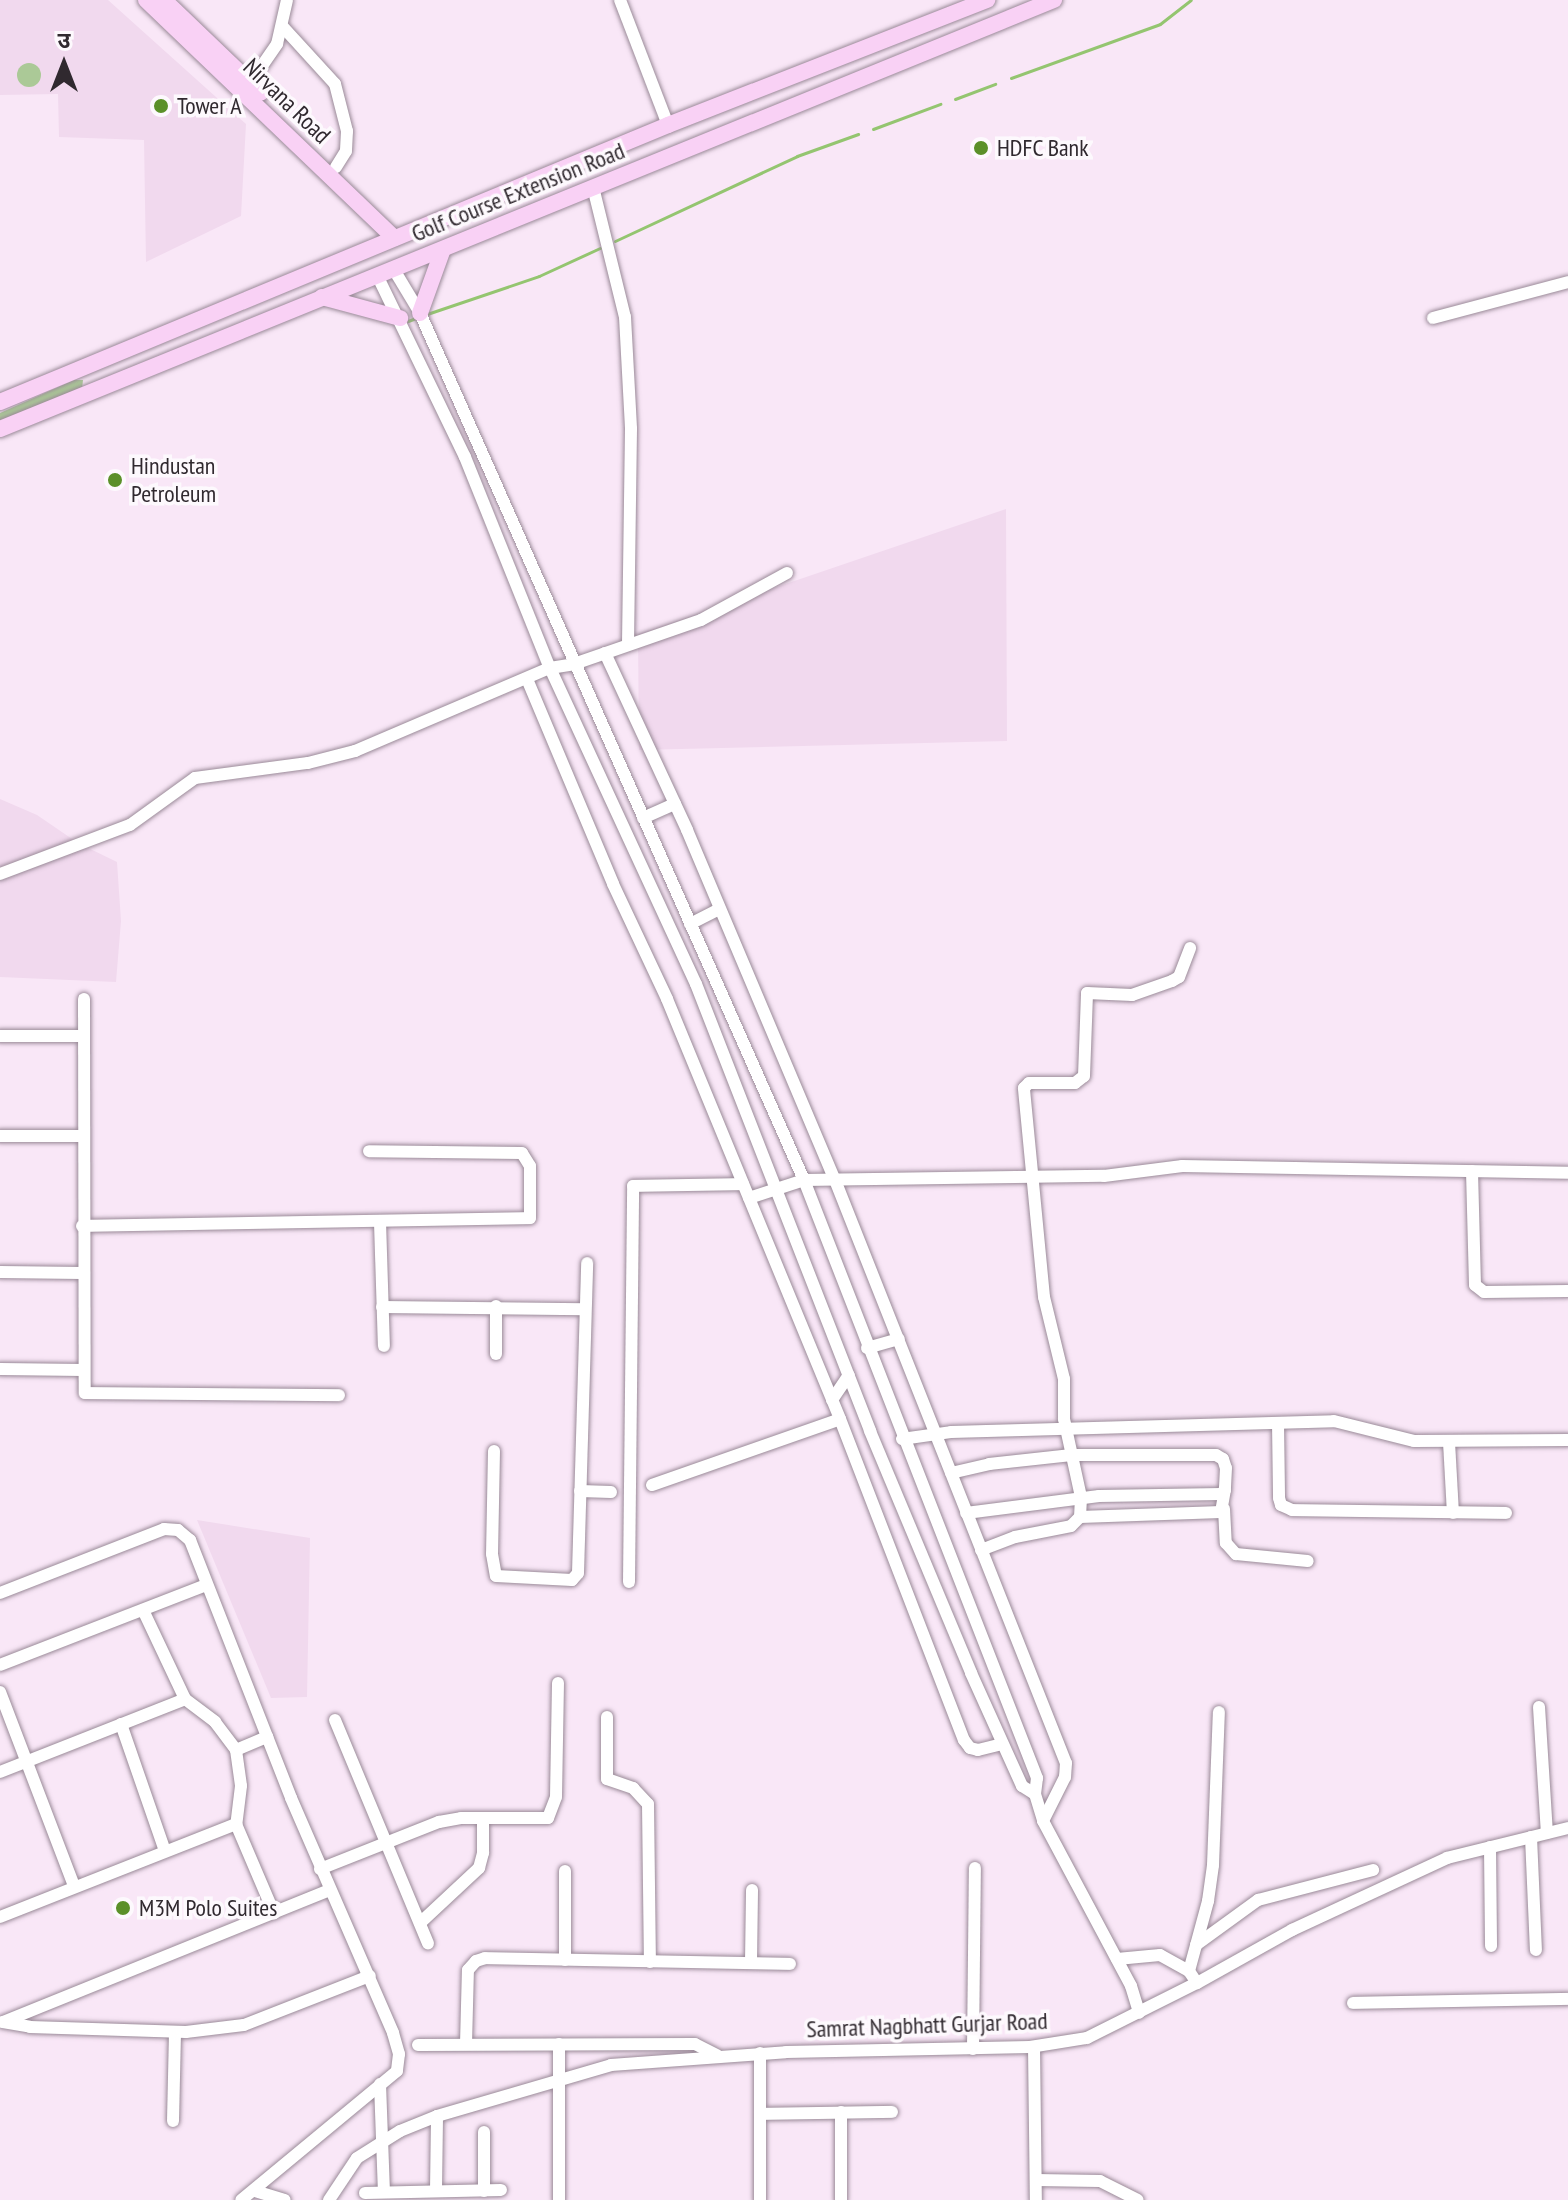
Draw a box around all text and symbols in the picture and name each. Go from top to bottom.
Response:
north arrow [24,24,104,104]
text: उ [58,26,70,54]
street label: Nirvana Road [238,53,336,149]
place label: Tower A [177,92,242,120]
marker: Tower A [152,97,170,115]
place label: HDFC Bank [997,134,1089,162]
street label: Golf Course Extension Road [407,136,629,248]
marker: HDFC Bank [972,139,990,157]
place label: Hindustan Petroleum [131,452,216,508]
marker: Hindustan Petroleum [106,471,124,489]
place label: M3M Polo Suites [139,1894,277,1922]
marker: M3M Polo Suites [114,1899,132,1917]
street label: Samrat Nagbhatt Gurjar Road [806,2006,1048,2044]

